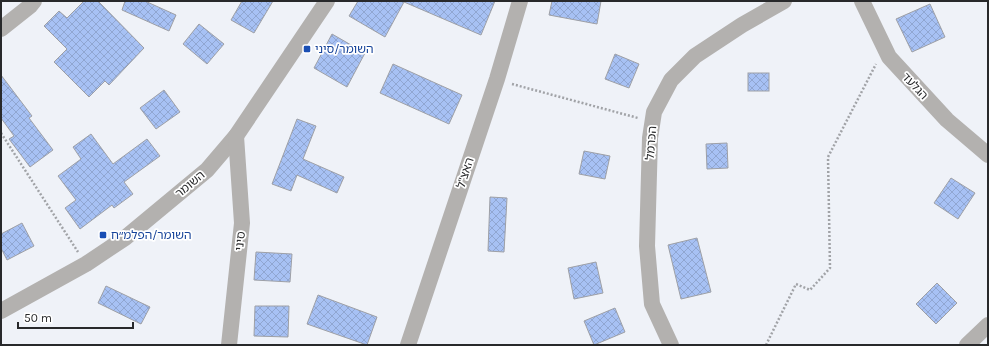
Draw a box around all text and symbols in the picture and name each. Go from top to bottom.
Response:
place label: השומר/סיני [315,42,373,56]
marker: השומר/סיני [302,44,312,54]
street label: הגלעד [899,70,931,102]
street label: הכרמל [643,126,659,160]
street label: האצ"ל [453,156,477,190]
street label: השומר [172,168,208,200]
place label: השומר/הפלמ״ח [111,228,191,242]
marker: השומר/הפלמ״ח [98,230,108,240]
street label: סיני [232,230,248,251]
scale bar [18,304,133,330]
text: 50 m [24,311,52,325]

